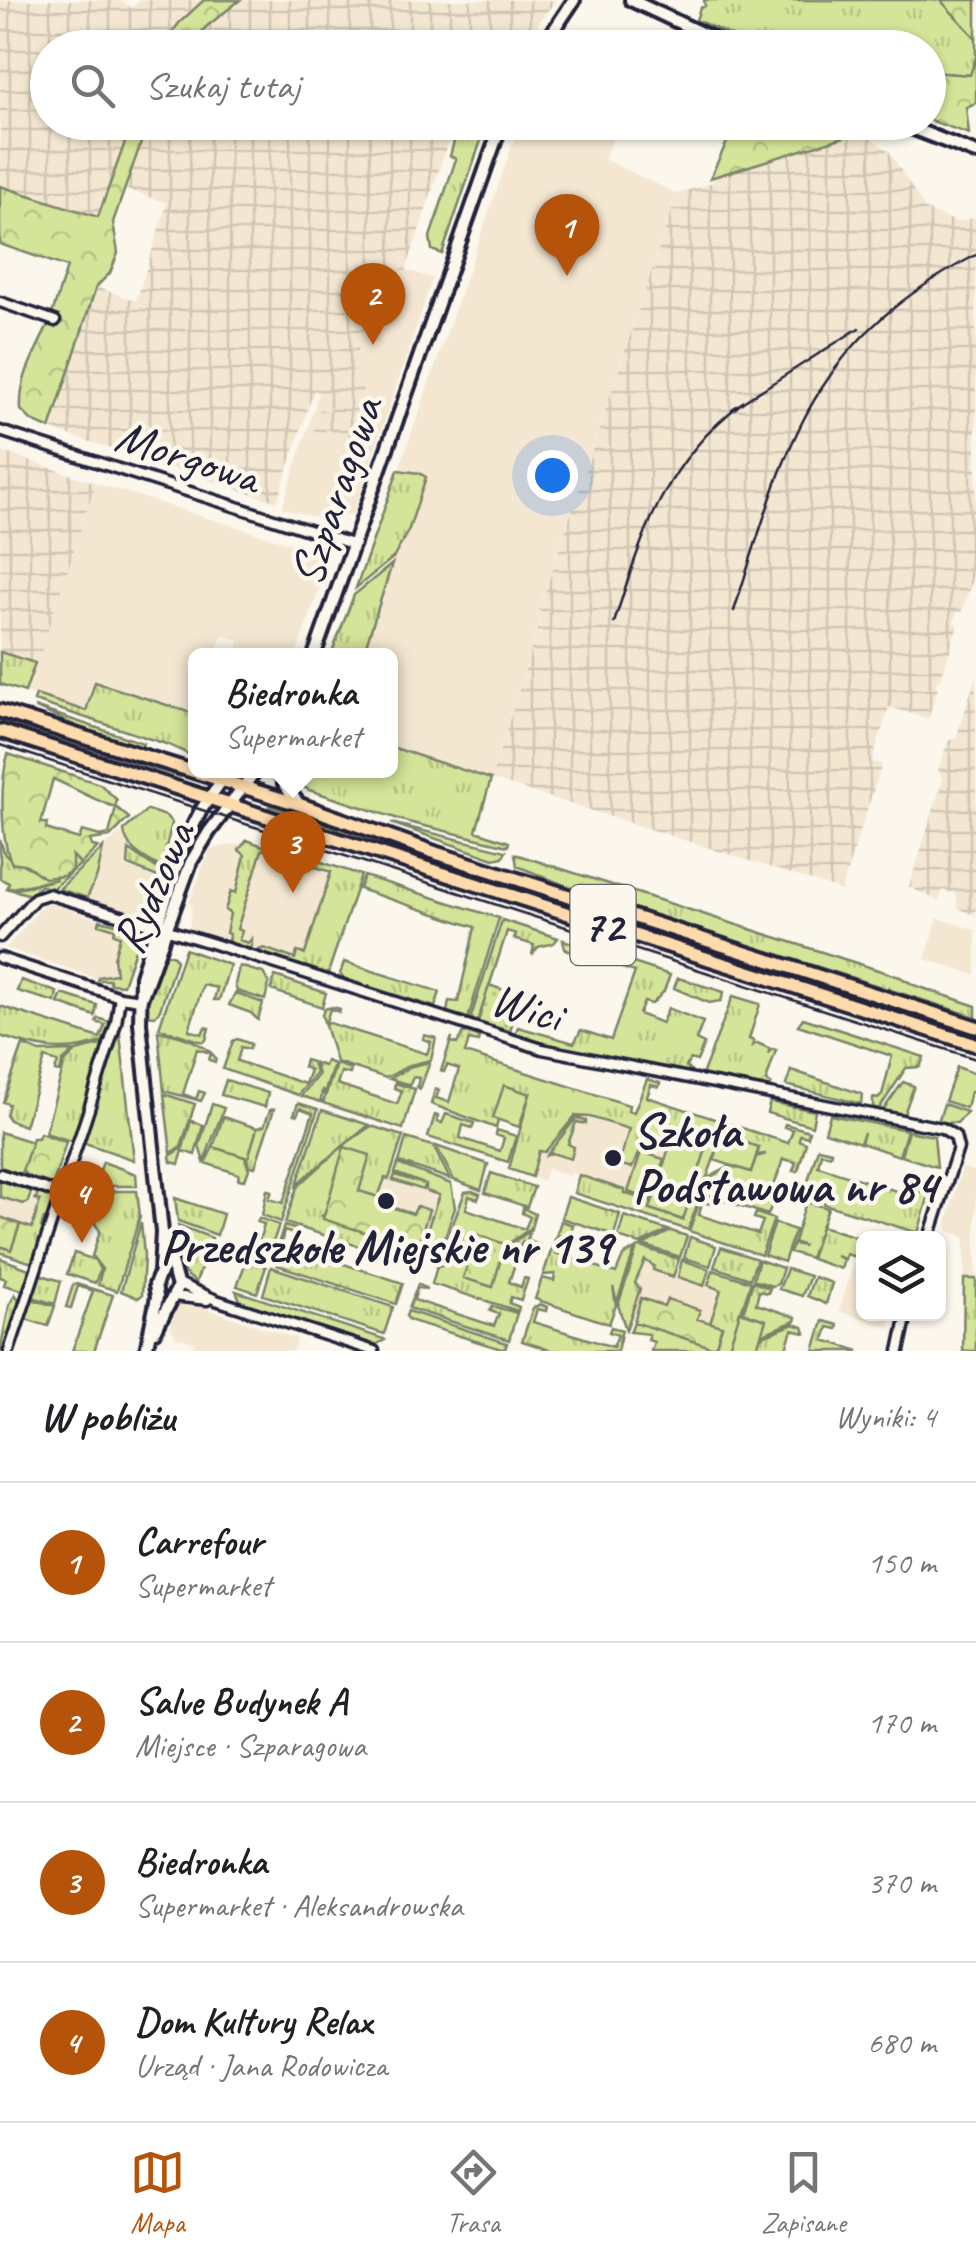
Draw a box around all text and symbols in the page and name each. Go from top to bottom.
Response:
search box [30,30,946,140]
icon: search [65,58,120,113]
text: Szukaj tutaj [145,62,300,109]
pin: 1 [534,194,600,276]
pin: 2 [340,262,406,345]
street label: Szparagowa [276,387,397,593]
street label: Morgowa [108,405,271,509]
your location [527,450,578,501]
popup [188,648,398,778]
text: Biedronka [225,669,357,716]
text: Supermarket [225,716,361,757]
street label: Rydzowa [98,810,209,962]
pin: 3 [260,810,326,893]
road number: 72 [570,885,636,965]
street label: Wici [484,968,574,1047]
place label: Szkoła Podstawowa nr 84 [633,1101,943,1216]
marker: Szkoła Podstawowa nr 84 [602,1147,624,1169]
pin: 4 [49,1160,114,1243]
marker: Przedszkole Miejskie nr 139 [375,1190,397,1212]
place label: Przedszkole Miejskie nr 139 [160,1217,617,1277]
map controls [856,1231,946,1321]
button: layers [856,1231,946,1321]
text: W pobliżu [40,1390,175,1443]
text: Wyniki: 4 [835,1396,936,1437]
text: Carrefour [135,1518,263,1565]
text: 1 [65,1542,80,1583]
text: 150 m [867,1542,936,1583]
text: Supermarket [135,1565,271,1606]
text: Salve Budynek A [135,1678,347,1725]
text: 2 [65,1702,80,1743]
text: 170 m [867,1702,936,1743]
text: Miejsce · Szparagowa [135,1725,366,1766]
text: Biedronka [135,1838,267,1885]
text: 3 [65,1862,80,1903]
text: 370 m [867,1862,936,1903]
text: Supermarket · Aleksandrowska [135,1885,463,1926]
text: Dom Kultury Relax [135,1998,372,2045]
text: 4 [65,2022,80,2063]
text: 680 m [867,2022,936,2063]
text: Urząd · Jana Rodowicza [135,2045,387,2086]
tab: Mapa [130,2145,185,2240]
tab: Trasa [446,2145,501,2240]
tab: Zapisane [761,2145,846,2240]

